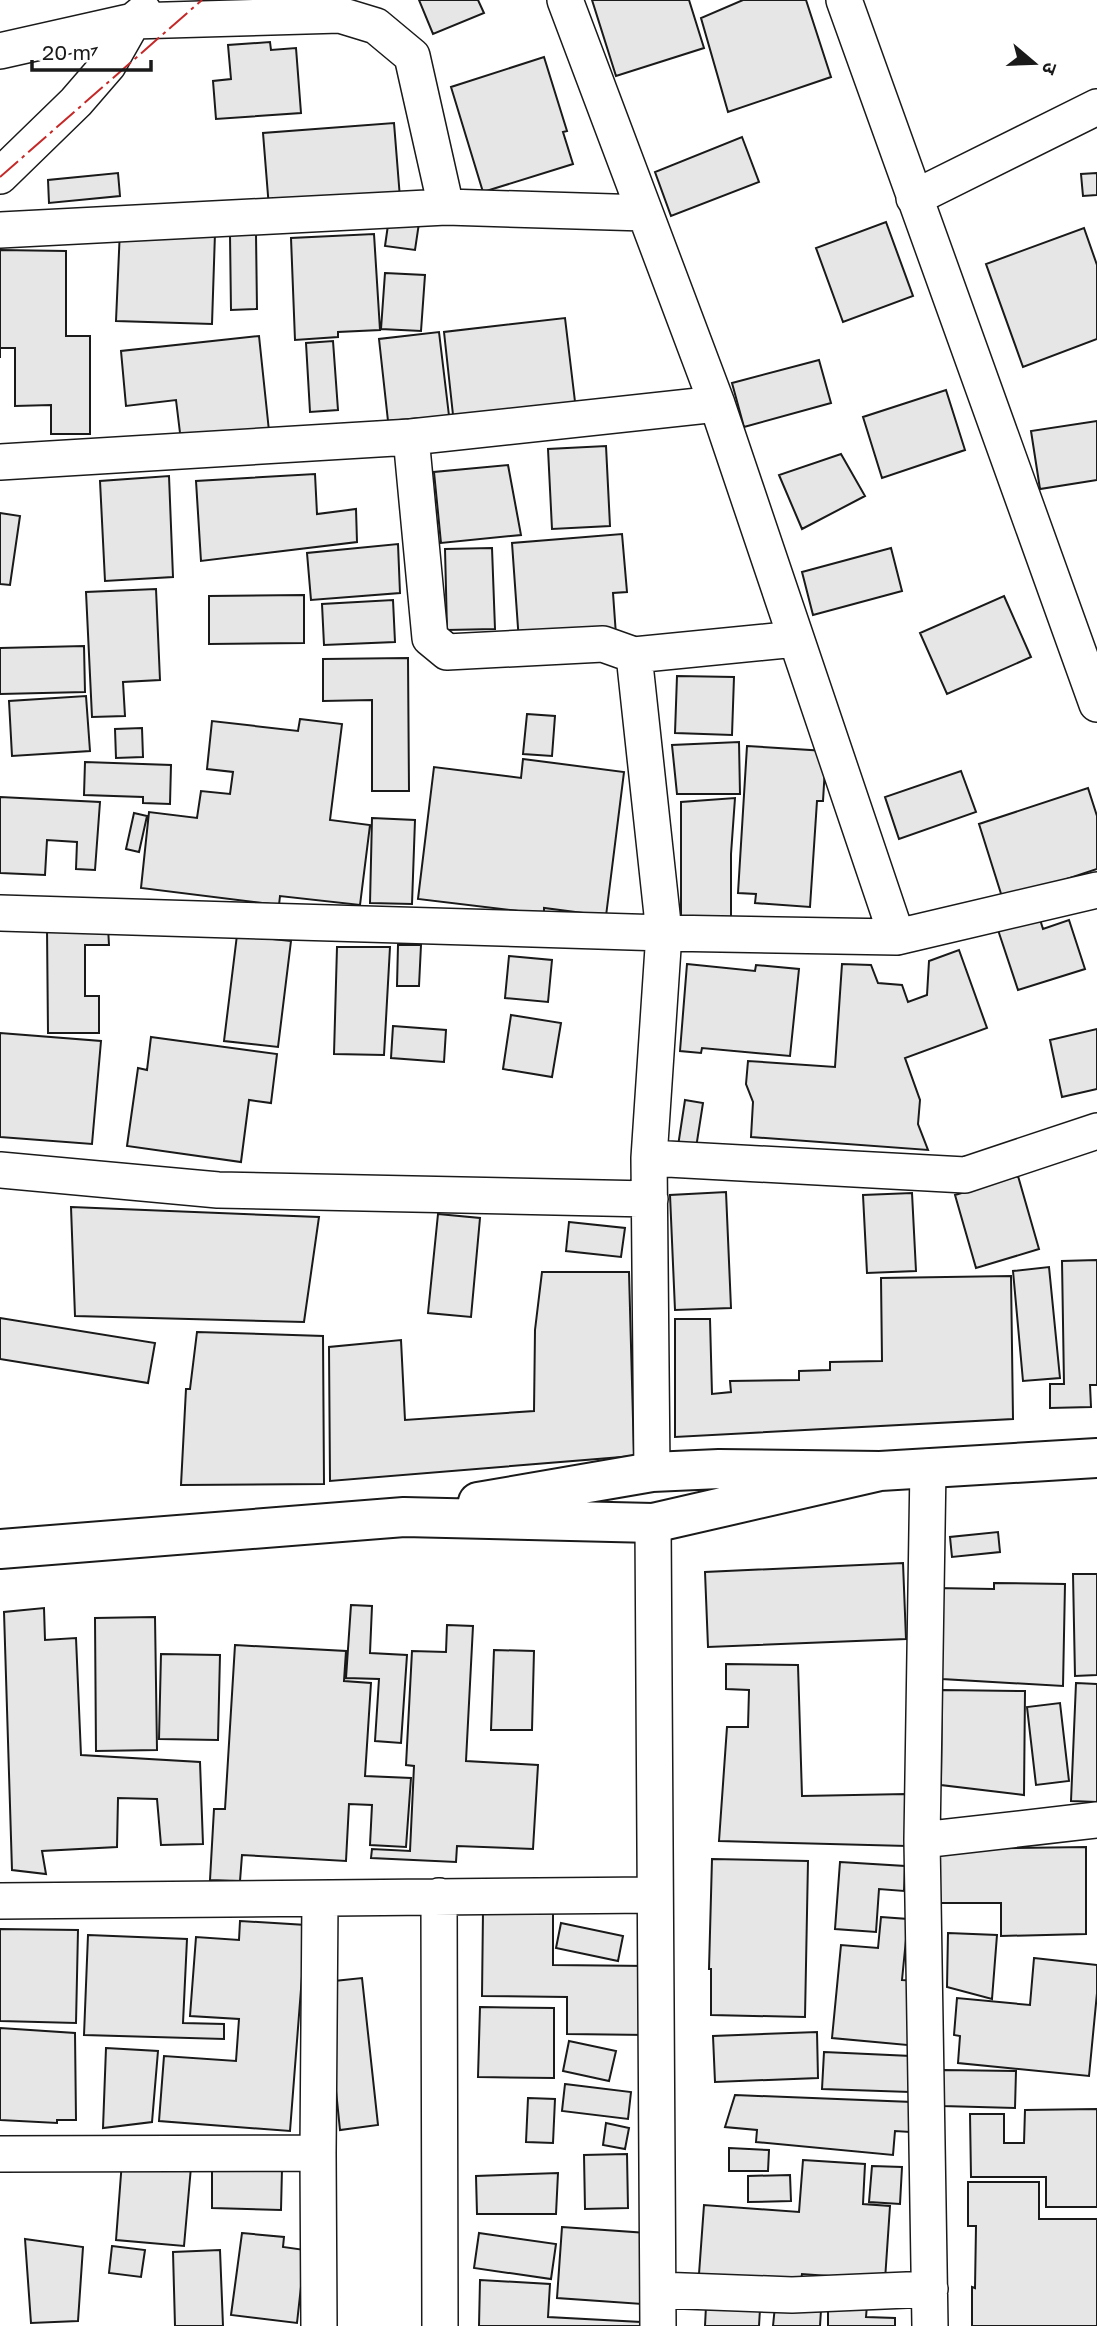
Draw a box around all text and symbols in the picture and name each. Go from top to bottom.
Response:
scale bar [32,28,150,72]
north arrow [999,28,1069,98]
text: 20 m [42,39,91,65]
text: उ [1038,60,1063,79]

